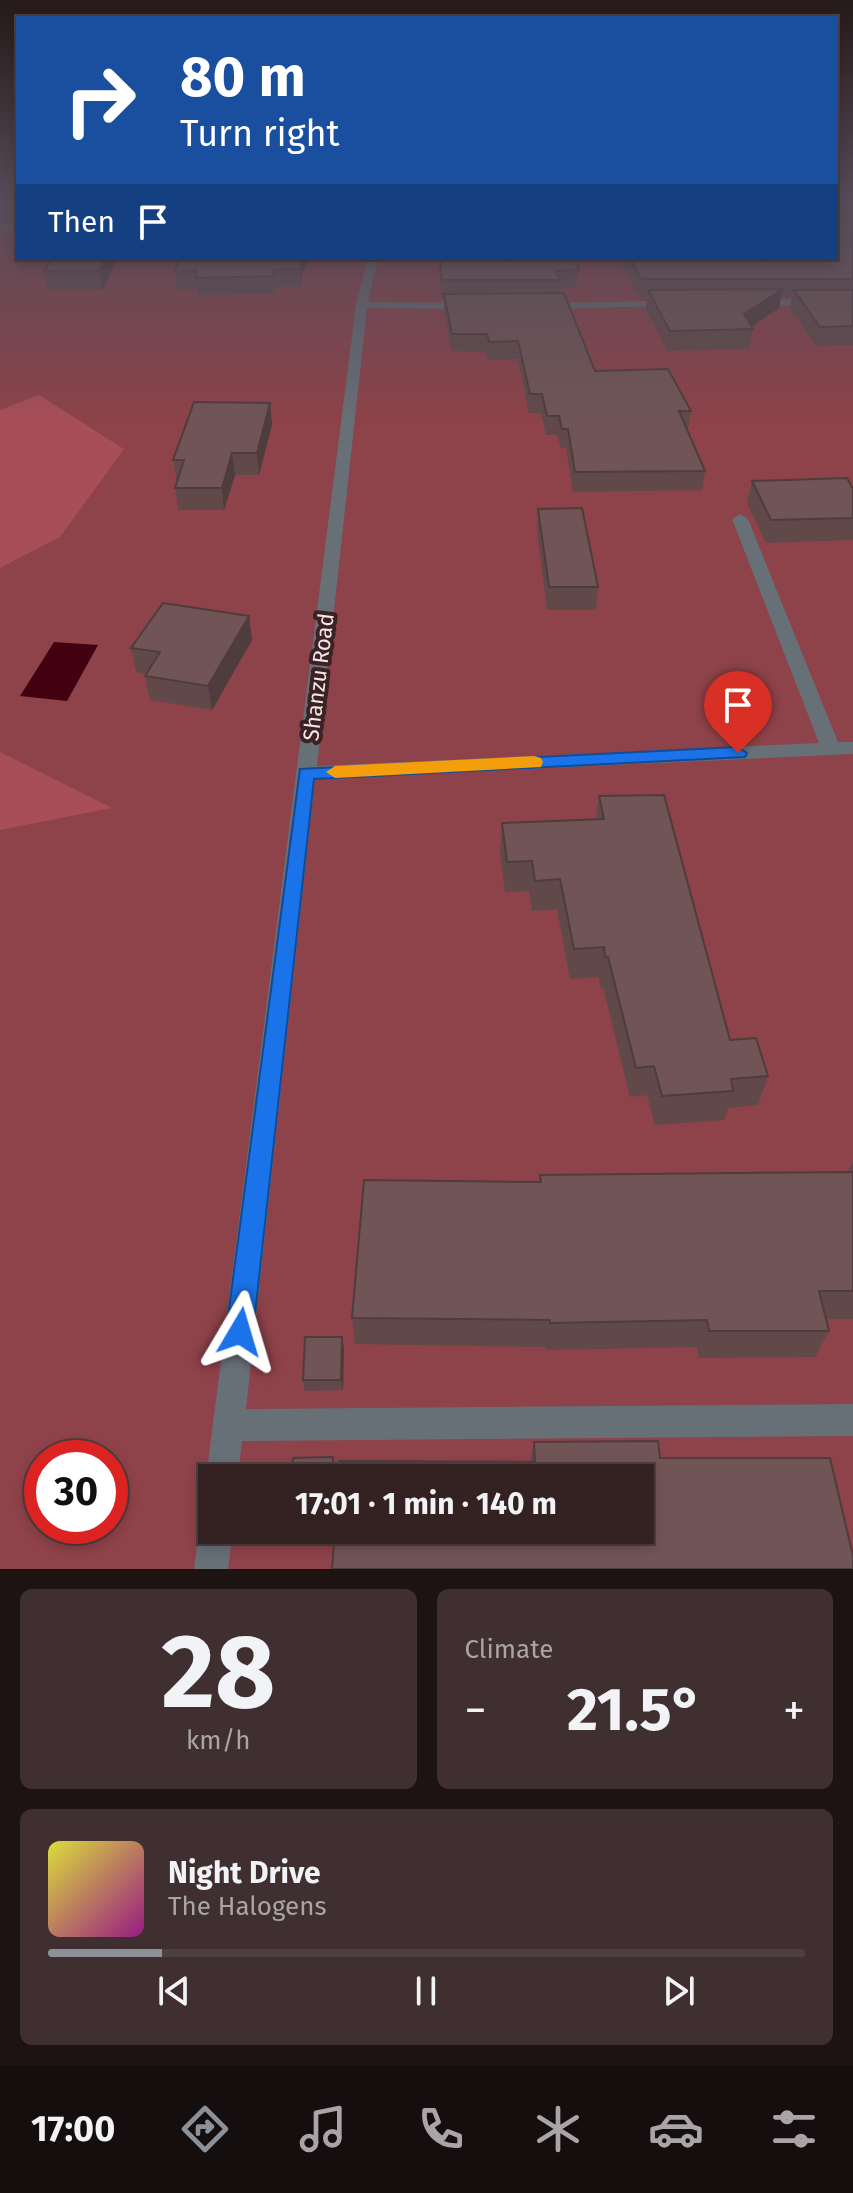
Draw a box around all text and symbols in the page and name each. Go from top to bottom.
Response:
text: 80 m [180,44,306,111]
icon: right [48,48,152,152]
text: Turn right [180,112,340,156]
icon: arrive [131,200,175,244]
text: Then [48,204,115,240]
street label: Shanzu Road [297,612,340,742]
pin [704,671,772,753]
icon: arrive [716,683,760,727]
position arrow [198,1290,282,1374]
speed limit sign: 30 [24,1440,128,1544]
text: 17:01 · 1 min · 140 m [295,1486,557,1522]
text: 28 [161,1610,275,1735]
text: Climate [465,1634,553,1665]
text: 21.5° [567,1674,702,1746]
text: − [465,1684,487,1737]
text: + [783,1684,805,1737]
text: km/h [186,1725,250,1756]
text: Night Drive [168,1855,321,1891]
text: The Halogens [168,1891,327,1922]
icon: previous [152,1969,196,2013]
icon: pause [404,1969,448,2013]
icon: next [657,1969,701,2013]
icon: directions [177,2101,233,2157]
icon: music [295,2101,351,2157]
icon: phone [413,2101,469,2157]
icon: climate [530,2101,586,2157]
icon: car [648,2101,704,2157]
icon: filters [766,2101,822,2157]
text: 17:00 [31,2107,115,2151]

